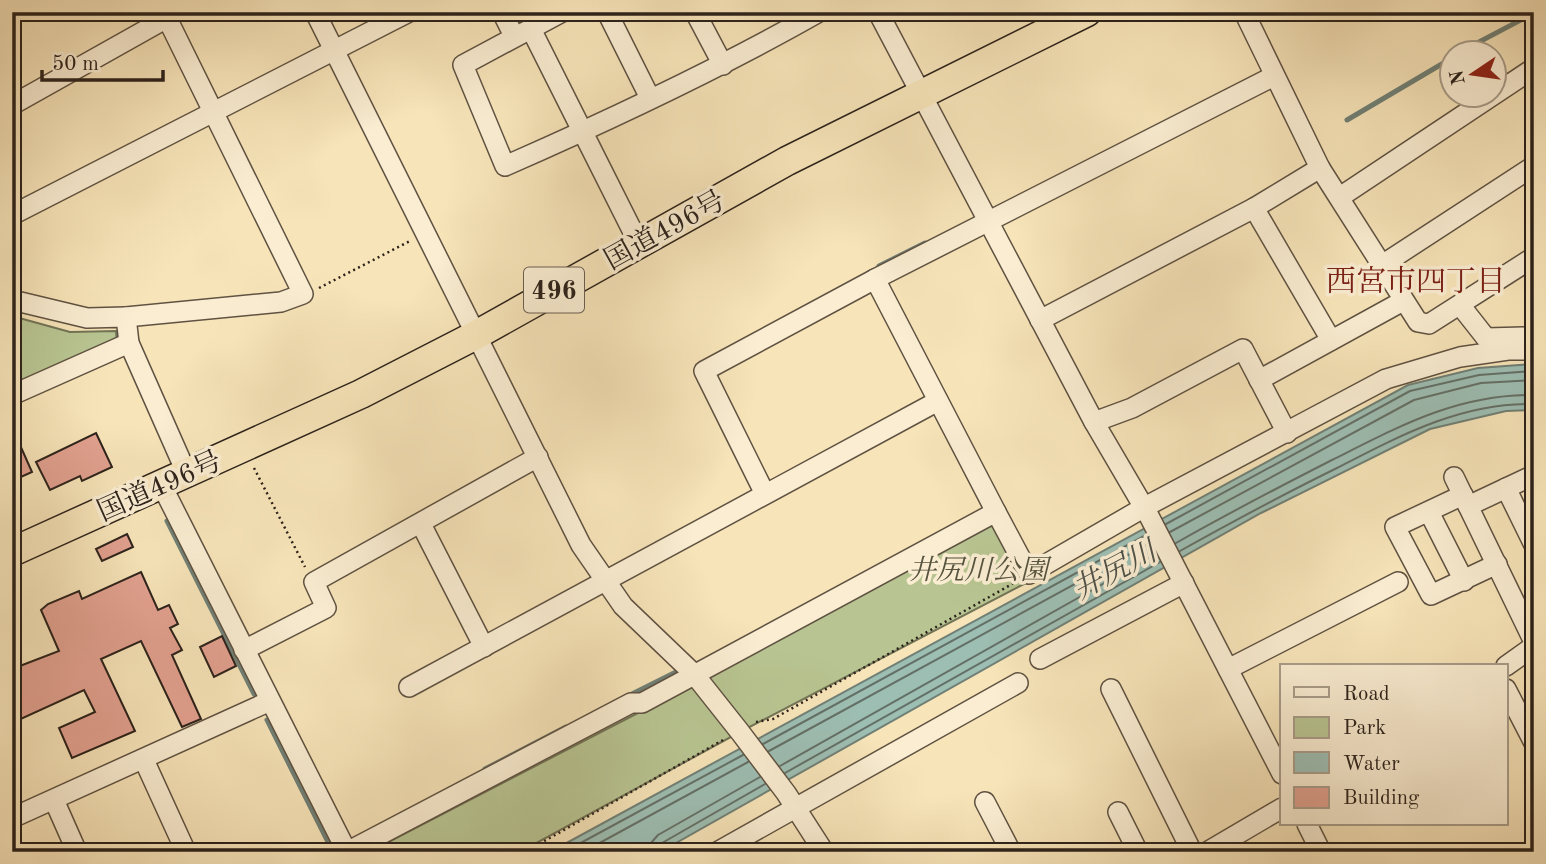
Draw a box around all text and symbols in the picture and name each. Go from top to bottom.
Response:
scale bar [42,38,163,82]
north arrow [1438,38,1508,108]
text: 50 m [52,54,99,75]
text: N [1448,68,1470,86]
street label: 国道496号 [599,185,730,276]
district label: 西宮市四丁目 [1326,265,1506,298]
road number: 496 [524,268,584,312]
street label: 国道496号 [93,445,227,528]
water label: 井尻川 [1067,533,1164,606]
park label: 井尻川公園 [908,555,1052,586]
legend [1280,664,1508,826]
text: Road [1343,684,1390,705]
text: Park [1343,718,1386,739]
text: Water [1343,754,1400,775]
text: Building [1343,788,1420,809]

